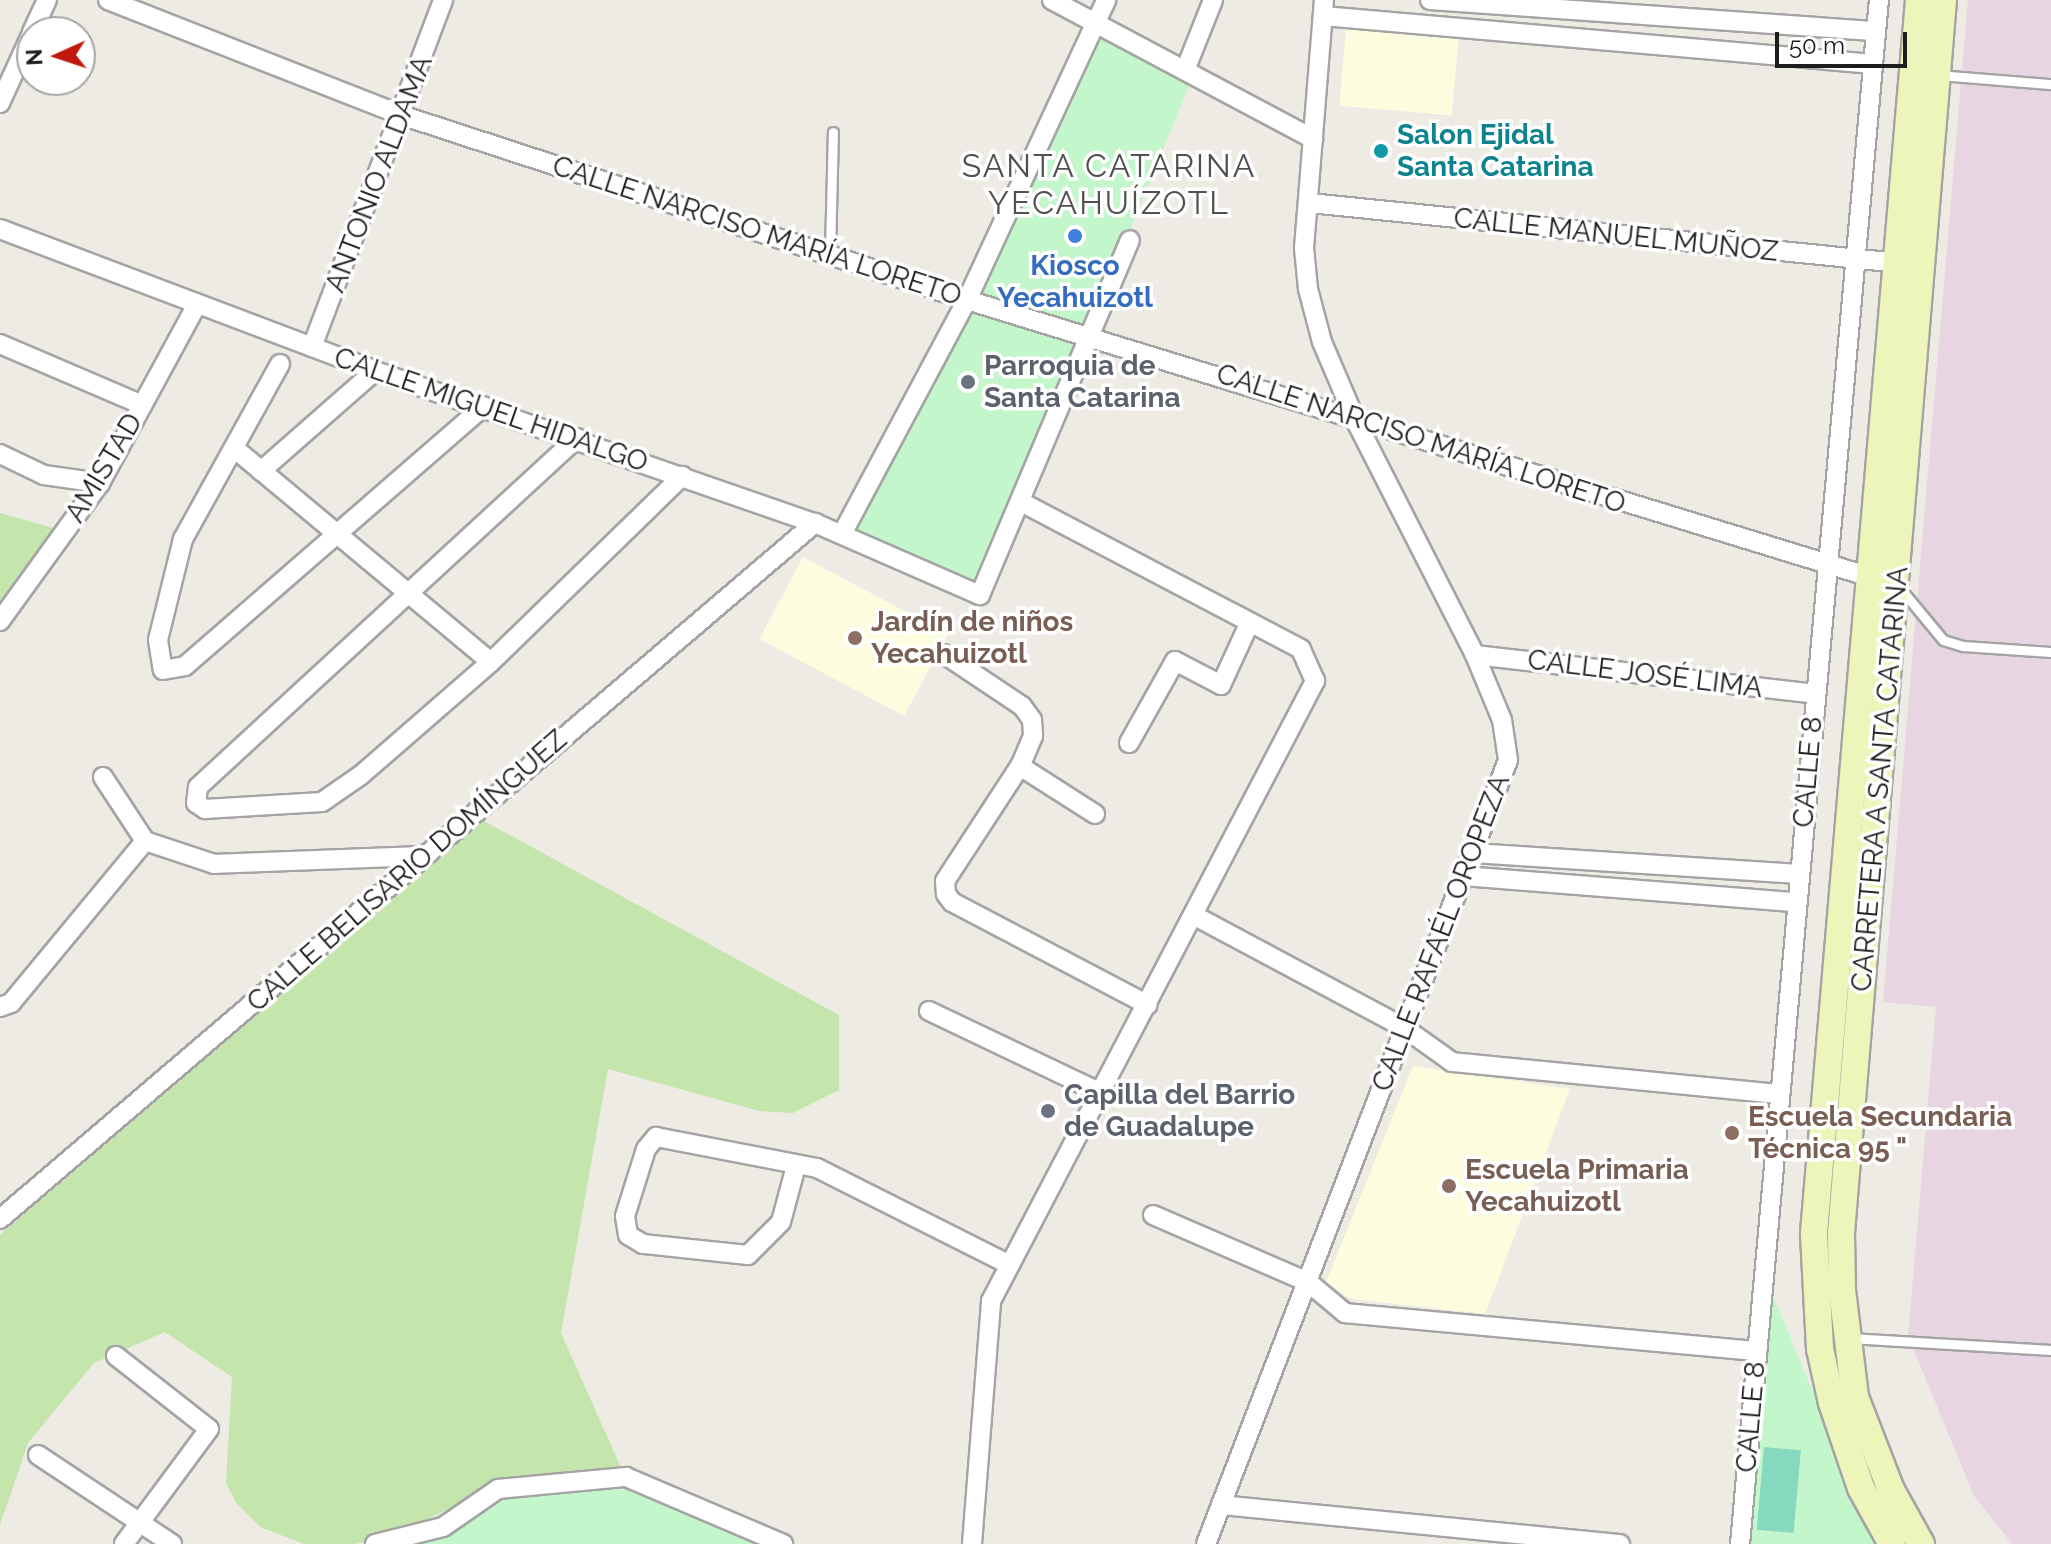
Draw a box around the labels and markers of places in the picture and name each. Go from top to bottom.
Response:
place label: Salon Ejidal Santa Catarina [1397,118,1593,184]
marker: Salon Ejidal Santa Catarina [1372,142,1390,160]
marker: Kiosco Yecahuizotl [1066,227,1084,245]
place label: Kiosco Yecahuizotl [997,249,1153,315]
place label: Parroquia de Santa Catarina [984,349,1180,415]
marker: Parroquia de Santa Catarina [959,373,977,391]
place label: Jardín de niños Yecahuizotl [871,605,1073,671]
marker: Jardín de niños Yecahuizotl [846,629,864,647]
place label: Capilla del Barrio de Guadalupe [1064,1078,1296,1144]
place label: Escuela Secundaria Técnica 95 " [1748,1100,2012,1166]
marker: Capilla del Barrio de Guadalupe [1039,1102,1057,1120]
marker: Escuela Secundaria Técnica 95 " [1723,1124,1741,1142]
place label: Escuela Primaria Yecahuizotl [1465,1153,1689,1219]
marker: Escuela Primaria Yecahuizotl [1440,1177,1458,1195]

